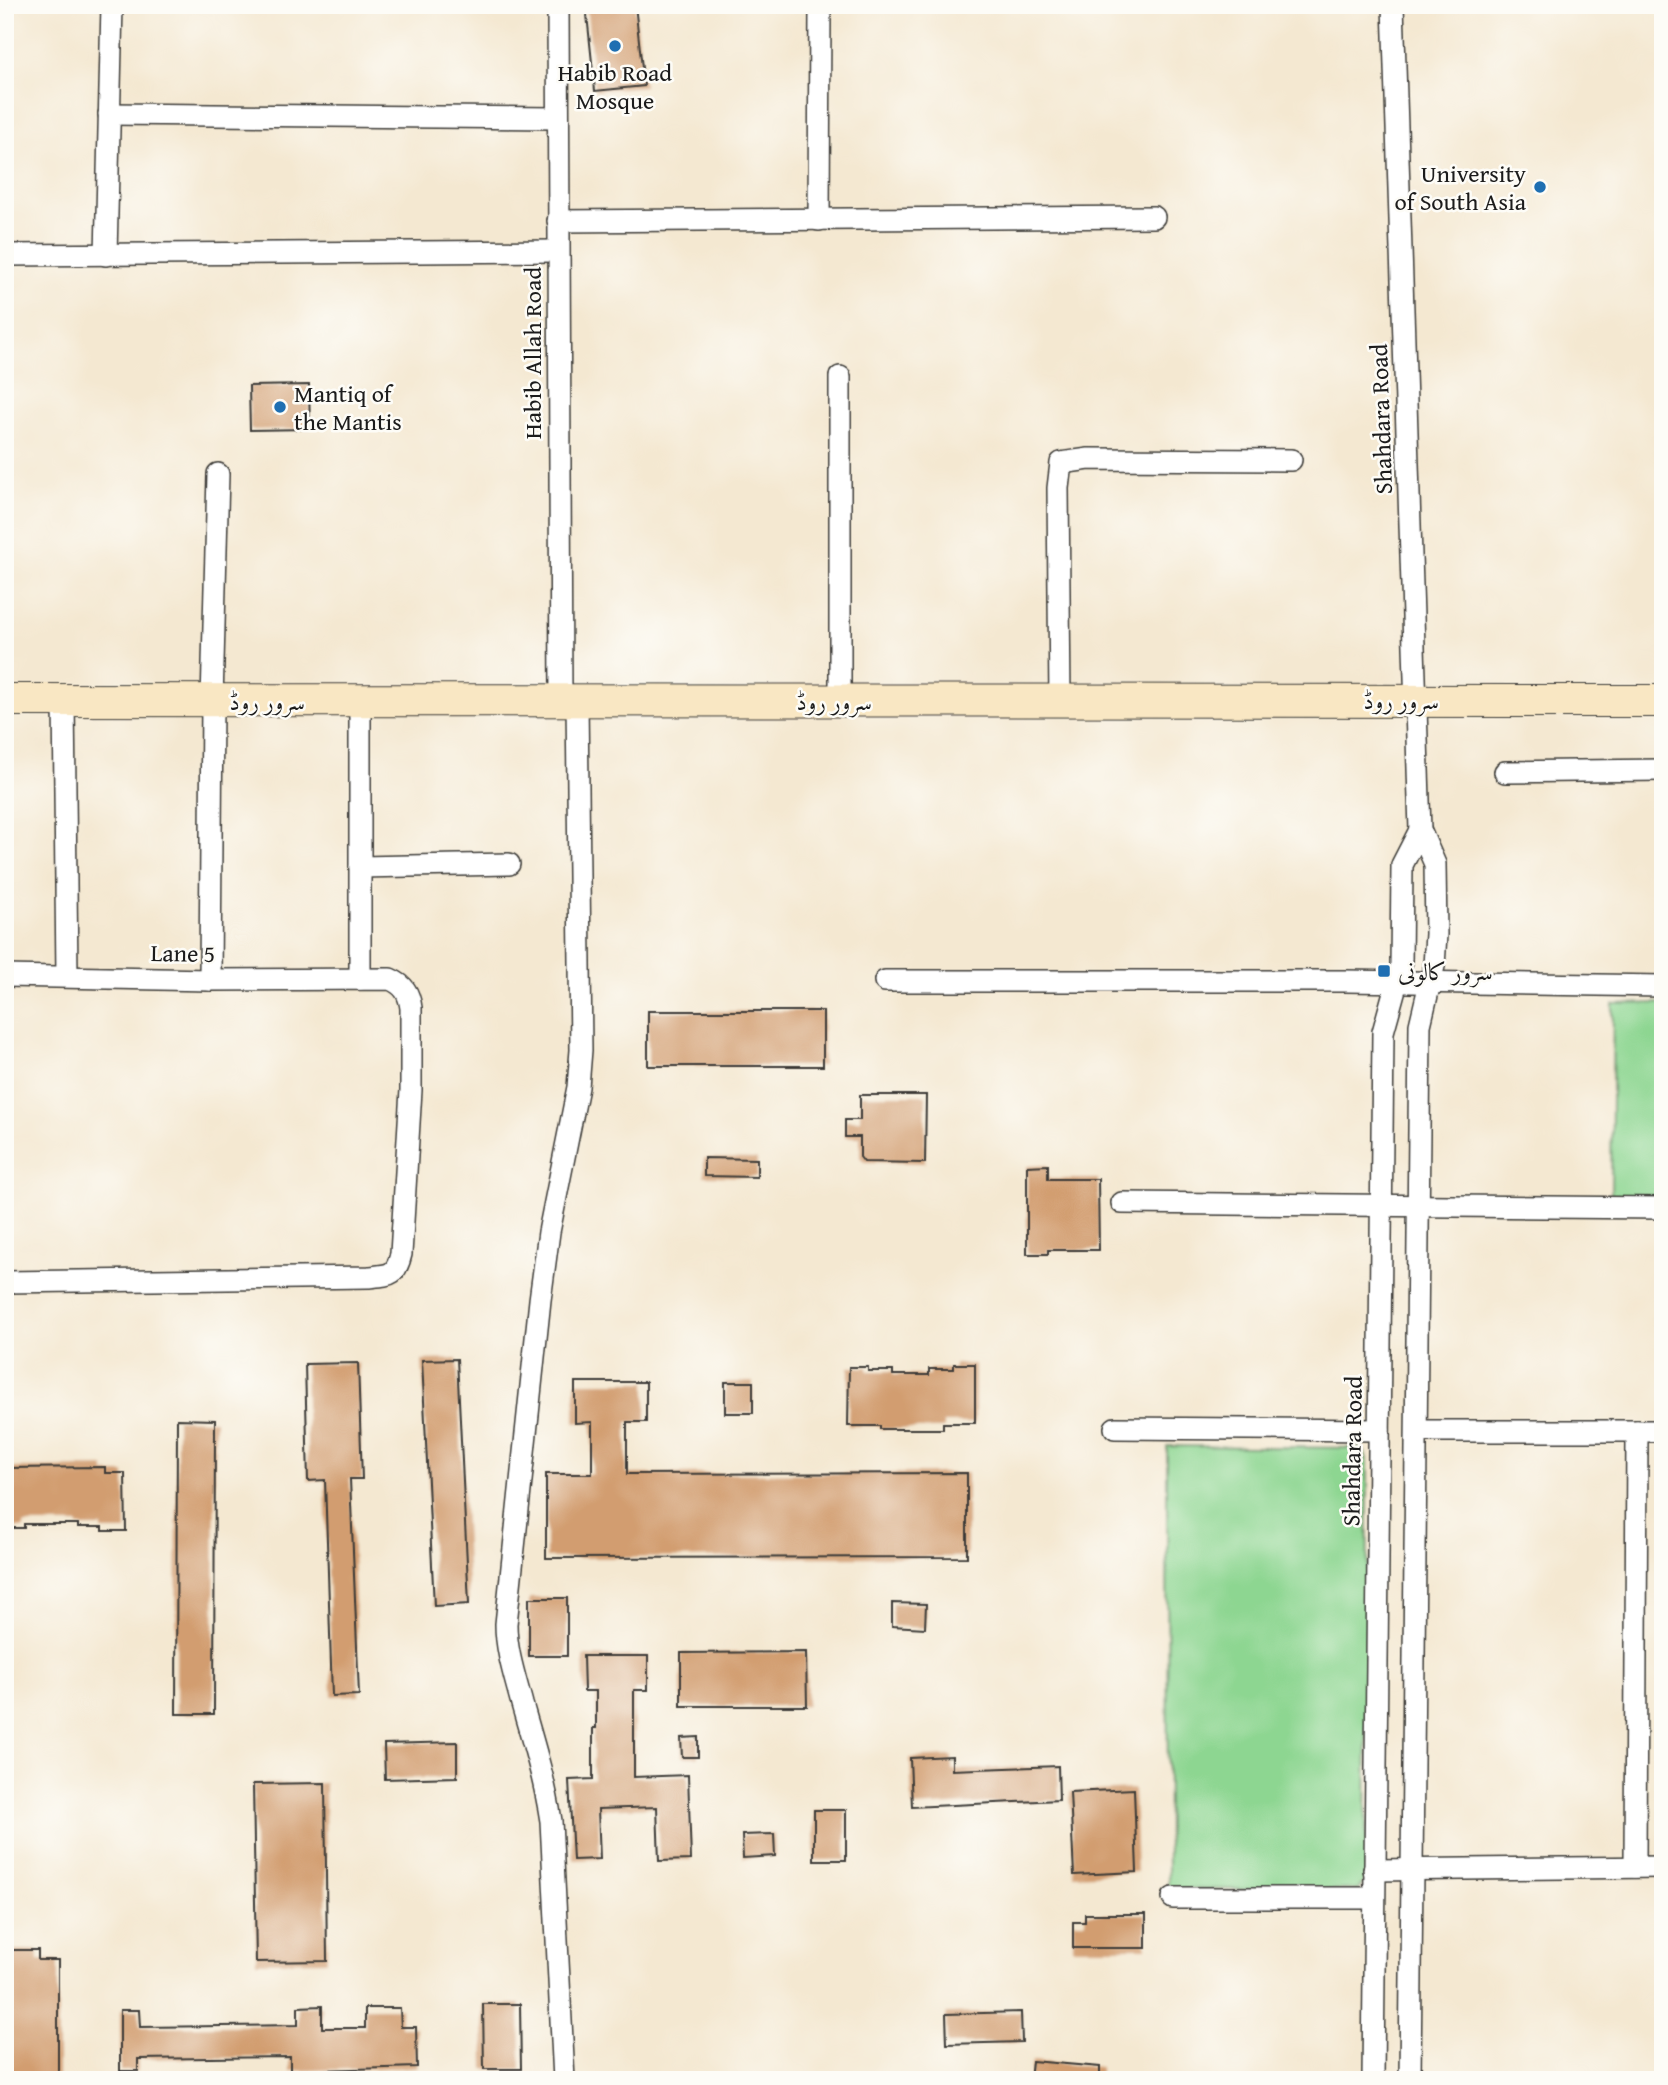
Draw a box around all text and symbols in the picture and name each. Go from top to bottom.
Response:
marker: Habib Road Mosque [607,38,623,54]
place label: Habib Road Mosque [558,55,672,118]
place label: University of South Asia [1394,156,1527,219]
marker: University of South Asia [1532,179,1548,195]
street label: Habib Allah Road [515,267,550,439]
street label: Shahdara Road [1361,343,1401,495]
place label: Mantiq of the Mantis [294,376,402,439]
marker: Mantiq of the Mantis [272,399,288,415]
street label: سرور روڈ [1363,683,1439,718]
street label: سرور روڈ [229,684,305,719]
street label: سرور روڈ [796,684,872,719]
street label: Lane 5 [150,935,216,971]
place label: سرور کالونی [1398,954,1493,989]
marker: سرور کالونی [1376,963,1392,979]
street label: Shahdara Road [1333,1375,1371,1527]

